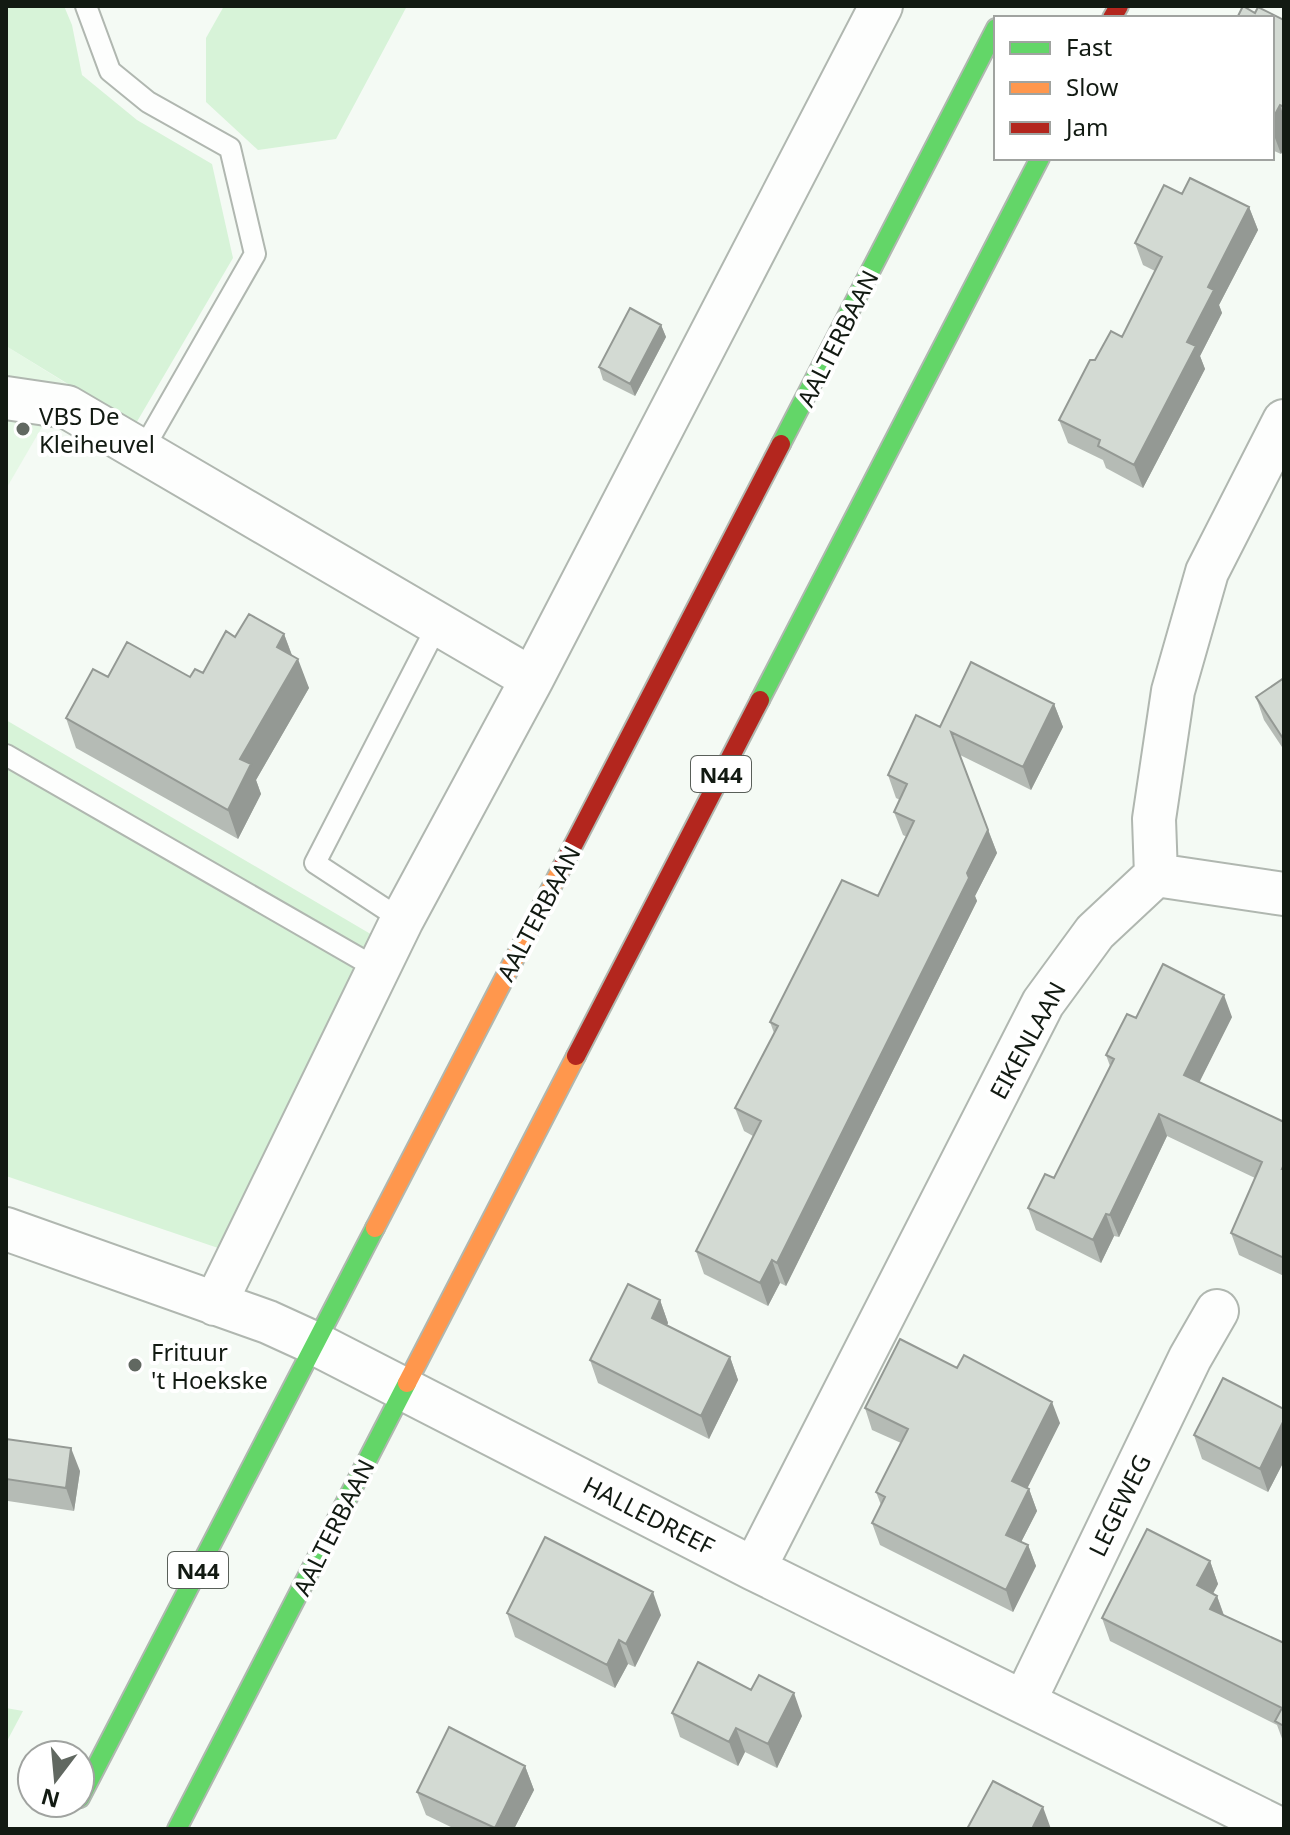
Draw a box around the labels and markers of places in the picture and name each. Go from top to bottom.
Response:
place label: VBS De Kleiheuvel [39,399,155,460]
marker: VBS De Kleiheuvel [14,420,32,438]
place label: Frituur 't Hoekske [151,1335,268,1396]
marker: Frituur 't Hoekske [126,1356,144,1374]

